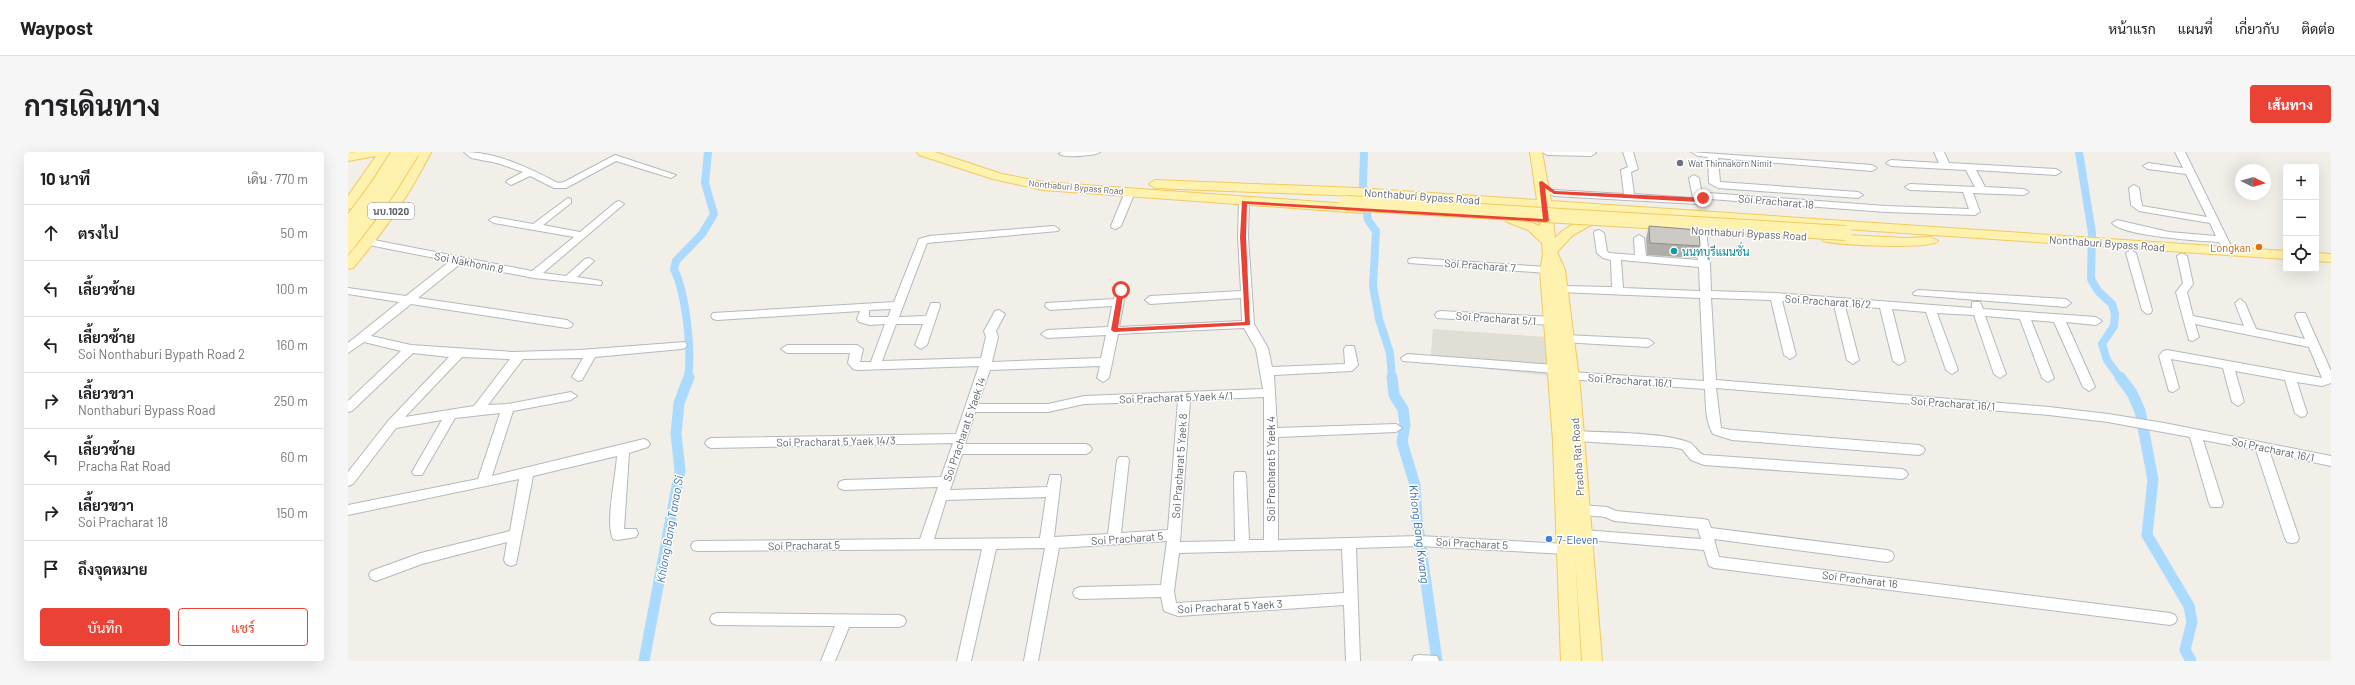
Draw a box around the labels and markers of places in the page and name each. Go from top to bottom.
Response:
marker: Wat Thinnakorn Nimit [1675,158,1685,168]
place label: Wat Thinnakorn Nimit [1688,158,1772,169]
place label: นนทบุรีแมนชั่น [1682,241,1749,261]
place label: Longkan [2210,241,2251,254]
marker: Longkan [2254,242,2264,252]
marker: นนทบุรีแมนชั่น [1669,246,1679,256]
place label: 7-Eleven [1557,533,1598,546]
marker: 7-Eleven [1544,534,1554,544]

